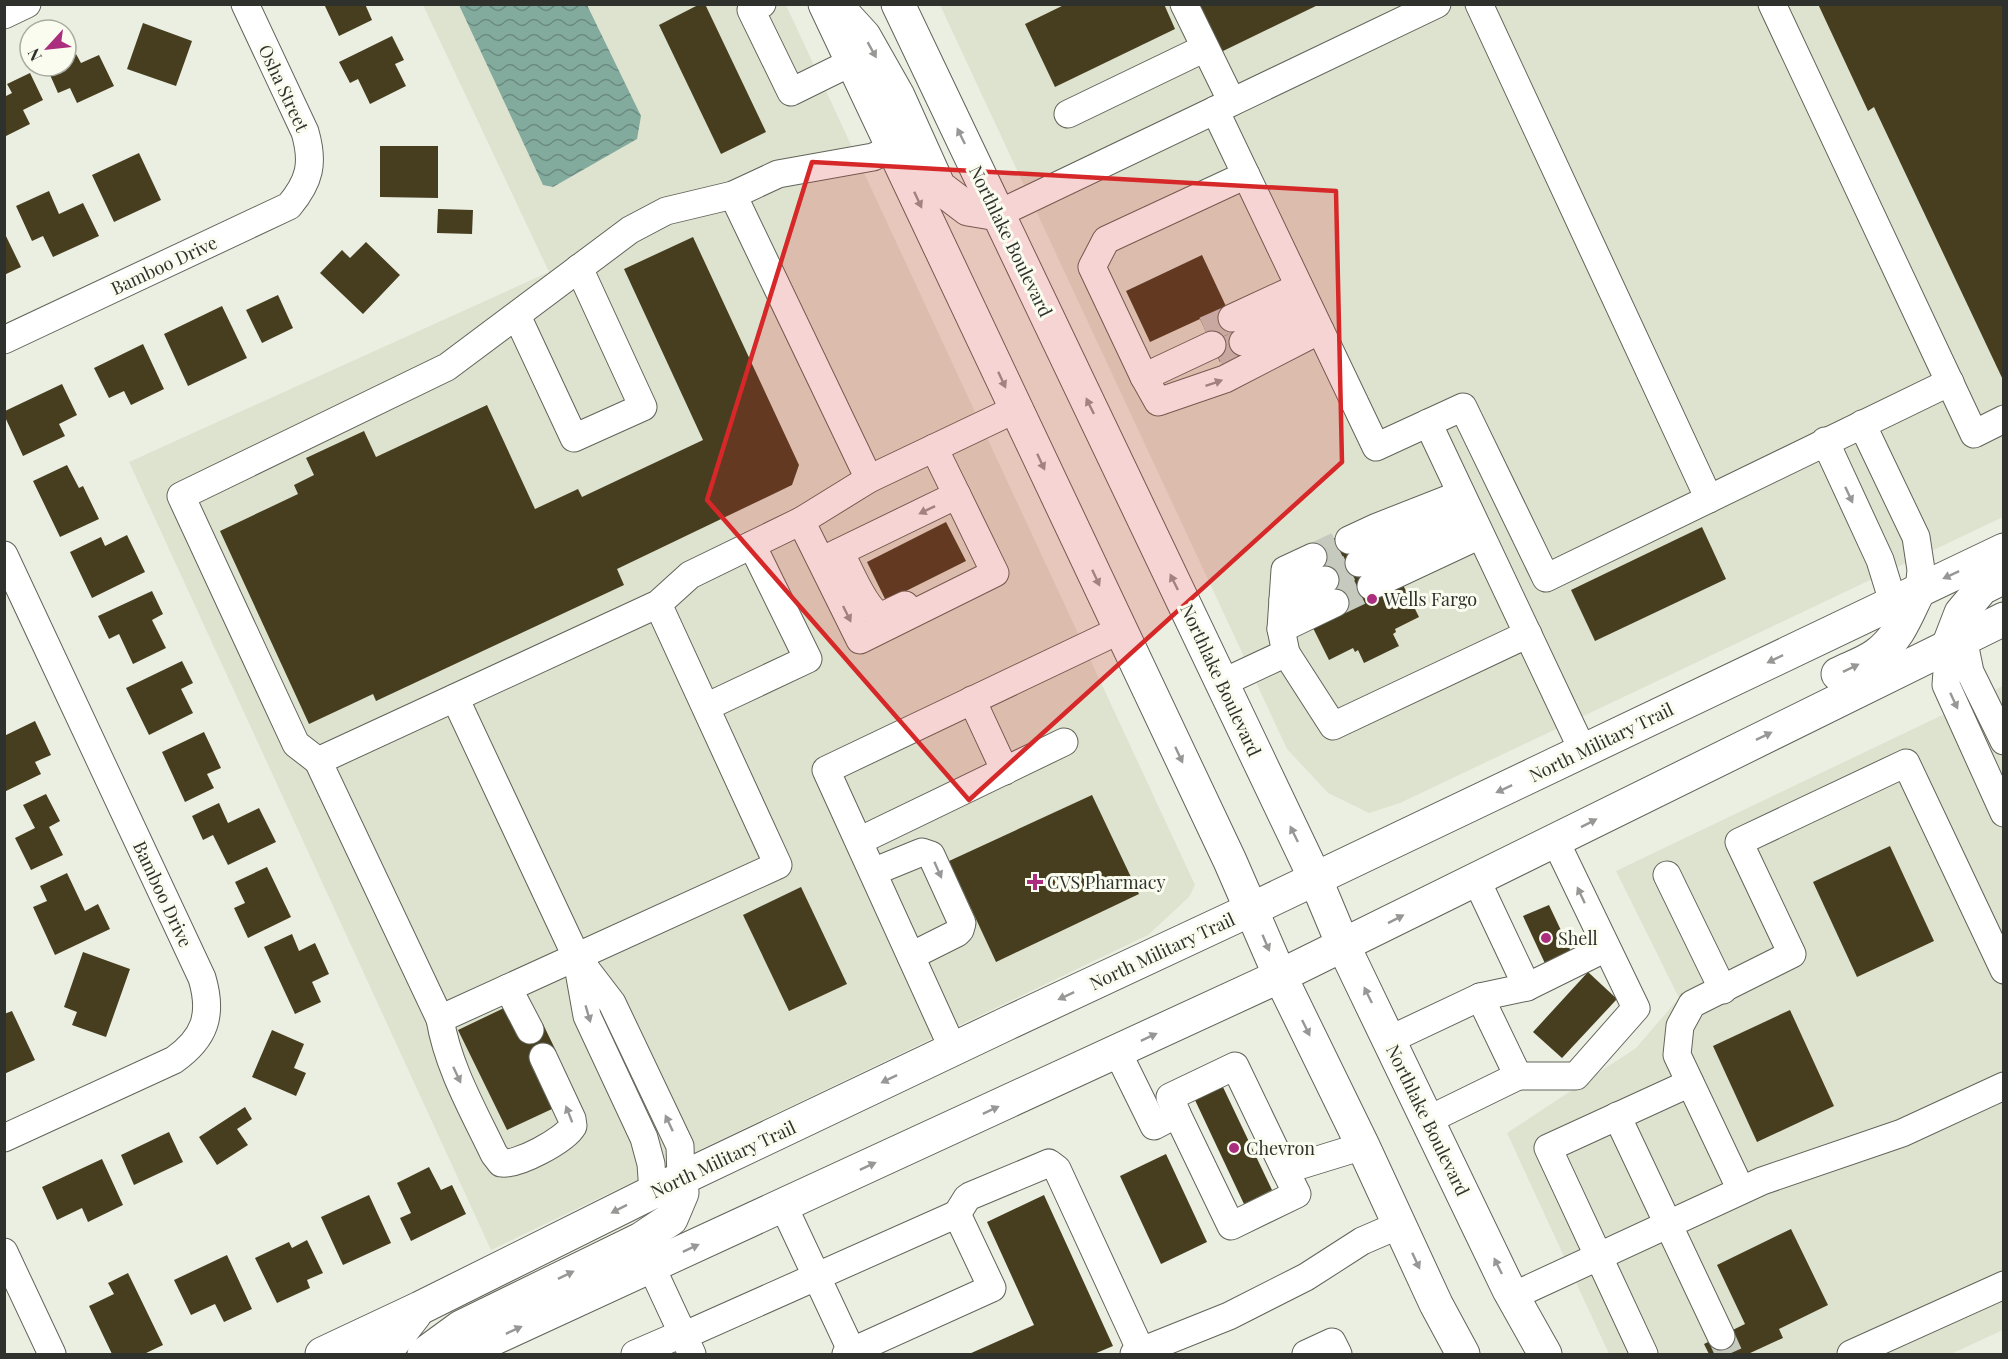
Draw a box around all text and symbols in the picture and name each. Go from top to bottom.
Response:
north arrow [18,18,78,78]
street label: Osha Street [253,41,315,136]
one-way arrow [867,42,877,59]
text: N [22,45,46,65]
one-way arrow [956,127,965,144]
street label: Northlake Boulevard [964,161,1058,321]
one-way arrow [913,192,922,209]
street label: Bamboo Drive [107,230,221,300]
one-way arrow [998,371,1007,388]
one-way arrow [1205,377,1223,387]
one-way arrow [1086,398,1095,415]
one-way arrow [1036,453,1045,470]
one-way arrow [1845,486,1854,503]
one-way arrow [919,505,936,514]
one-way arrow [1092,570,1101,587]
one-way arrow [1942,571,1959,580]
one-way arrow [1170,574,1179,591]
place label: Wells Fargo [1383,587,1477,611]
marker: Wells Fargo [1365,592,1379,606]
street label: Northlake Boulevard [1175,600,1267,761]
one-way arrow [842,605,851,622]
one-way arrow [1766,655,1783,664]
one-way arrow [1843,663,1860,672]
one-way arrow [1950,692,1959,710]
street label: North Military Trail [1525,697,1677,787]
one-way arrow [1755,731,1772,741]
one-way arrow [1175,746,1184,763]
one-way arrow [1496,784,1513,793]
one-way arrow [1581,818,1598,827]
one-way arrow [1290,826,1299,843]
street label: Bamboo Drive [128,837,198,951]
one-way arrow [934,862,943,879]
place label: CVS Pharmacy [1047,870,1166,894]
marker: CVS Pharmacy [1028,875,1042,889]
one-way arrow [1577,887,1586,904]
street label: North Military Trail [1085,907,1239,995]
one-way arrow [1387,915,1405,925]
place label: Shell [1558,926,1598,950]
marker: Shell [1539,931,1553,945]
one-way arrow [1261,934,1271,952]
one-way arrow [1363,987,1372,1004]
one-way arrow [1057,991,1074,1000]
one-way arrow [583,1005,593,1023]
one-way arrow [1302,1020,1311,1037]
one-way arrow [1140,1031,1158,1041]
street label: Northlake Boulevard [1381,1040,1475,1200]
one-way arrow [452,1066,461,1083]
one-way arrow [881,1075,898,1084]
one-way arrow [564,1104,574,1122]
one-way arrow [982,1105,999,1114]
one-way arrow [665,1114,674,1131]
street label: North Military Trail [646,1115,800,1203]
place label: Chevron [1246,1136,1315,1160]
marker: Chevron [1227,1141,1241,1155]
one-way arrow [859,1162,876,1171]
one-way arrow [610,1204,627,1214]
one-way arrow [682,1244,699,1253]
one-way arrow [1412,1253,1421,1270]
one-way arrow [1493,1257,1502,1274]
one-way arrow [558,1271,575,1280]
one-way arrow [505,1325,523,1335]

